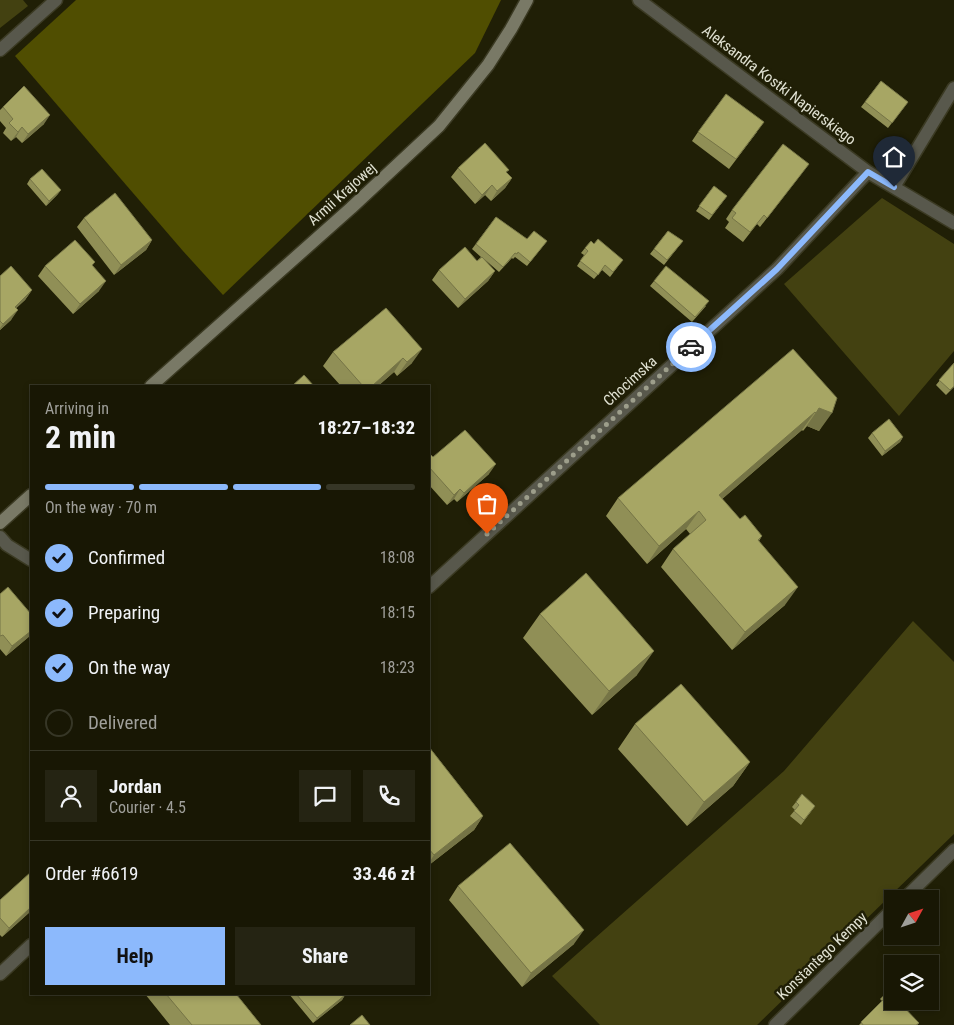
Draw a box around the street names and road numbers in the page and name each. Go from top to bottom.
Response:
street label: Aleksandra Kostki Napierskiego [699,21,859,149]
street label: Armii Krajowej [304,159,380,229]
street label: Chocimska [600,352,660,410]
street label: Konstantego Kempy [773,908,871,1004]

